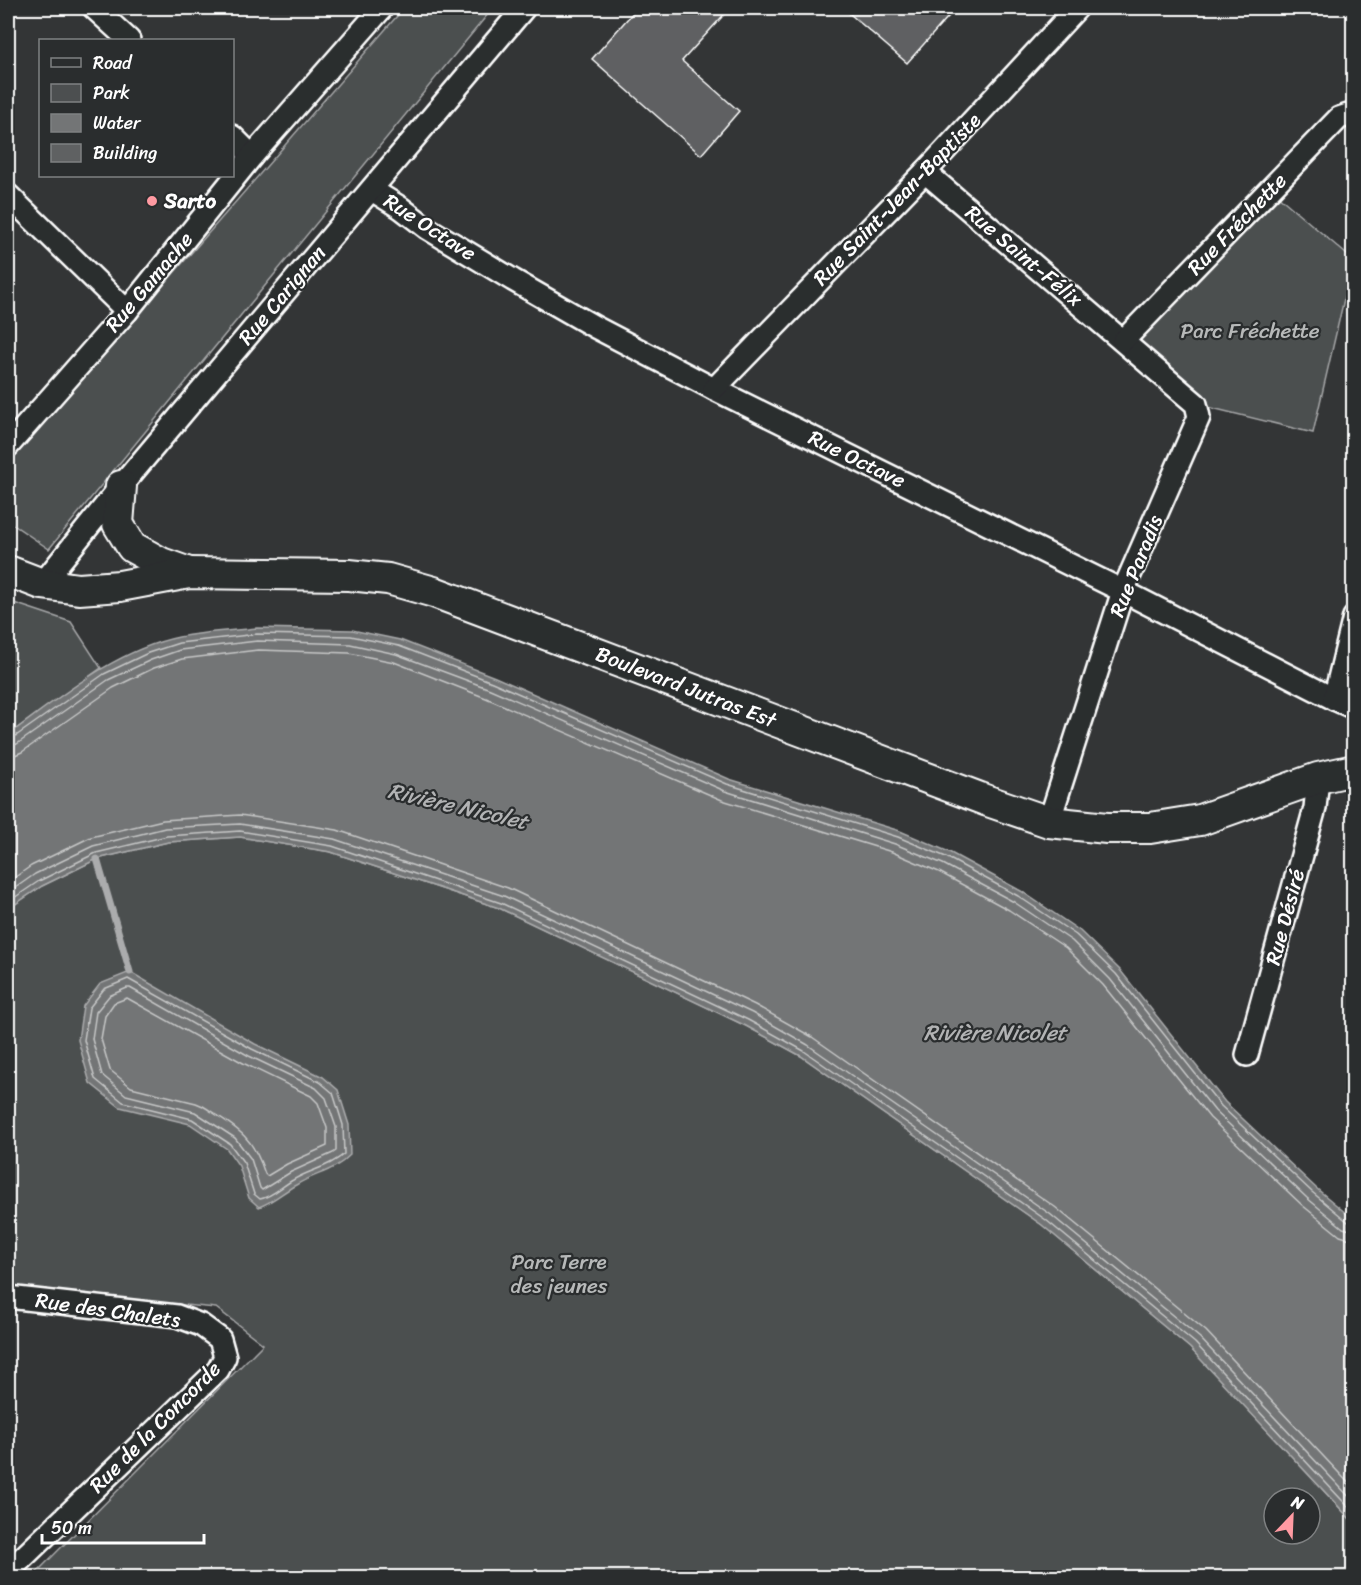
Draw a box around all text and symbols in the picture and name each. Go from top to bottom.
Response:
legend [39,39,234,177]
text: Road [93,47,133,79]
text: Park [93,77,130,109]
street label: Rue Saint-Jean-Baptiste [803,103,991,295]
text: Water [93,107,142,139]
text: Building [93,137,157,169]
street label: Rue Fréchette [1178,163,1296,285]
place label: Sarto [163,182,217,220]
street label: Rue Octave [376,183,484,272]
marker: Sarto [145,194,159,208]
street label: Rue Saint-Félix [956,195,1092,317]
street label: Rue Gamache [95,223,203,341]
street label: Rue Carignan [228,236,336,354]
park label: Parc Fréchette [1180,312,1320,350]
street label: Rue Octave [802,419,913,499]
street label: Rue Paradis [1098,509,1174,623]
street label: Boulevard Jutras Est [590,635,783,740]
water label: Rivière Nicolet [384,771,534,842]
street label: Rue Désiré [1254,864,1316,969]
water label: Rivière Nicolet [924,1013,1069,1052]
park label: Parc Terre des jeunes [511,1243,608,1305]
street label: Rue des Chalets [33,1281,183,1339]
street label: Rue de la Concorde [80,1351,231,1502]
north arrow [1262,1486,1322,1546]
text: N [1286,1487,1309,1519]
scale bar [42,1507,204,1545]
text: 50 m [51,1512,92,1544]

